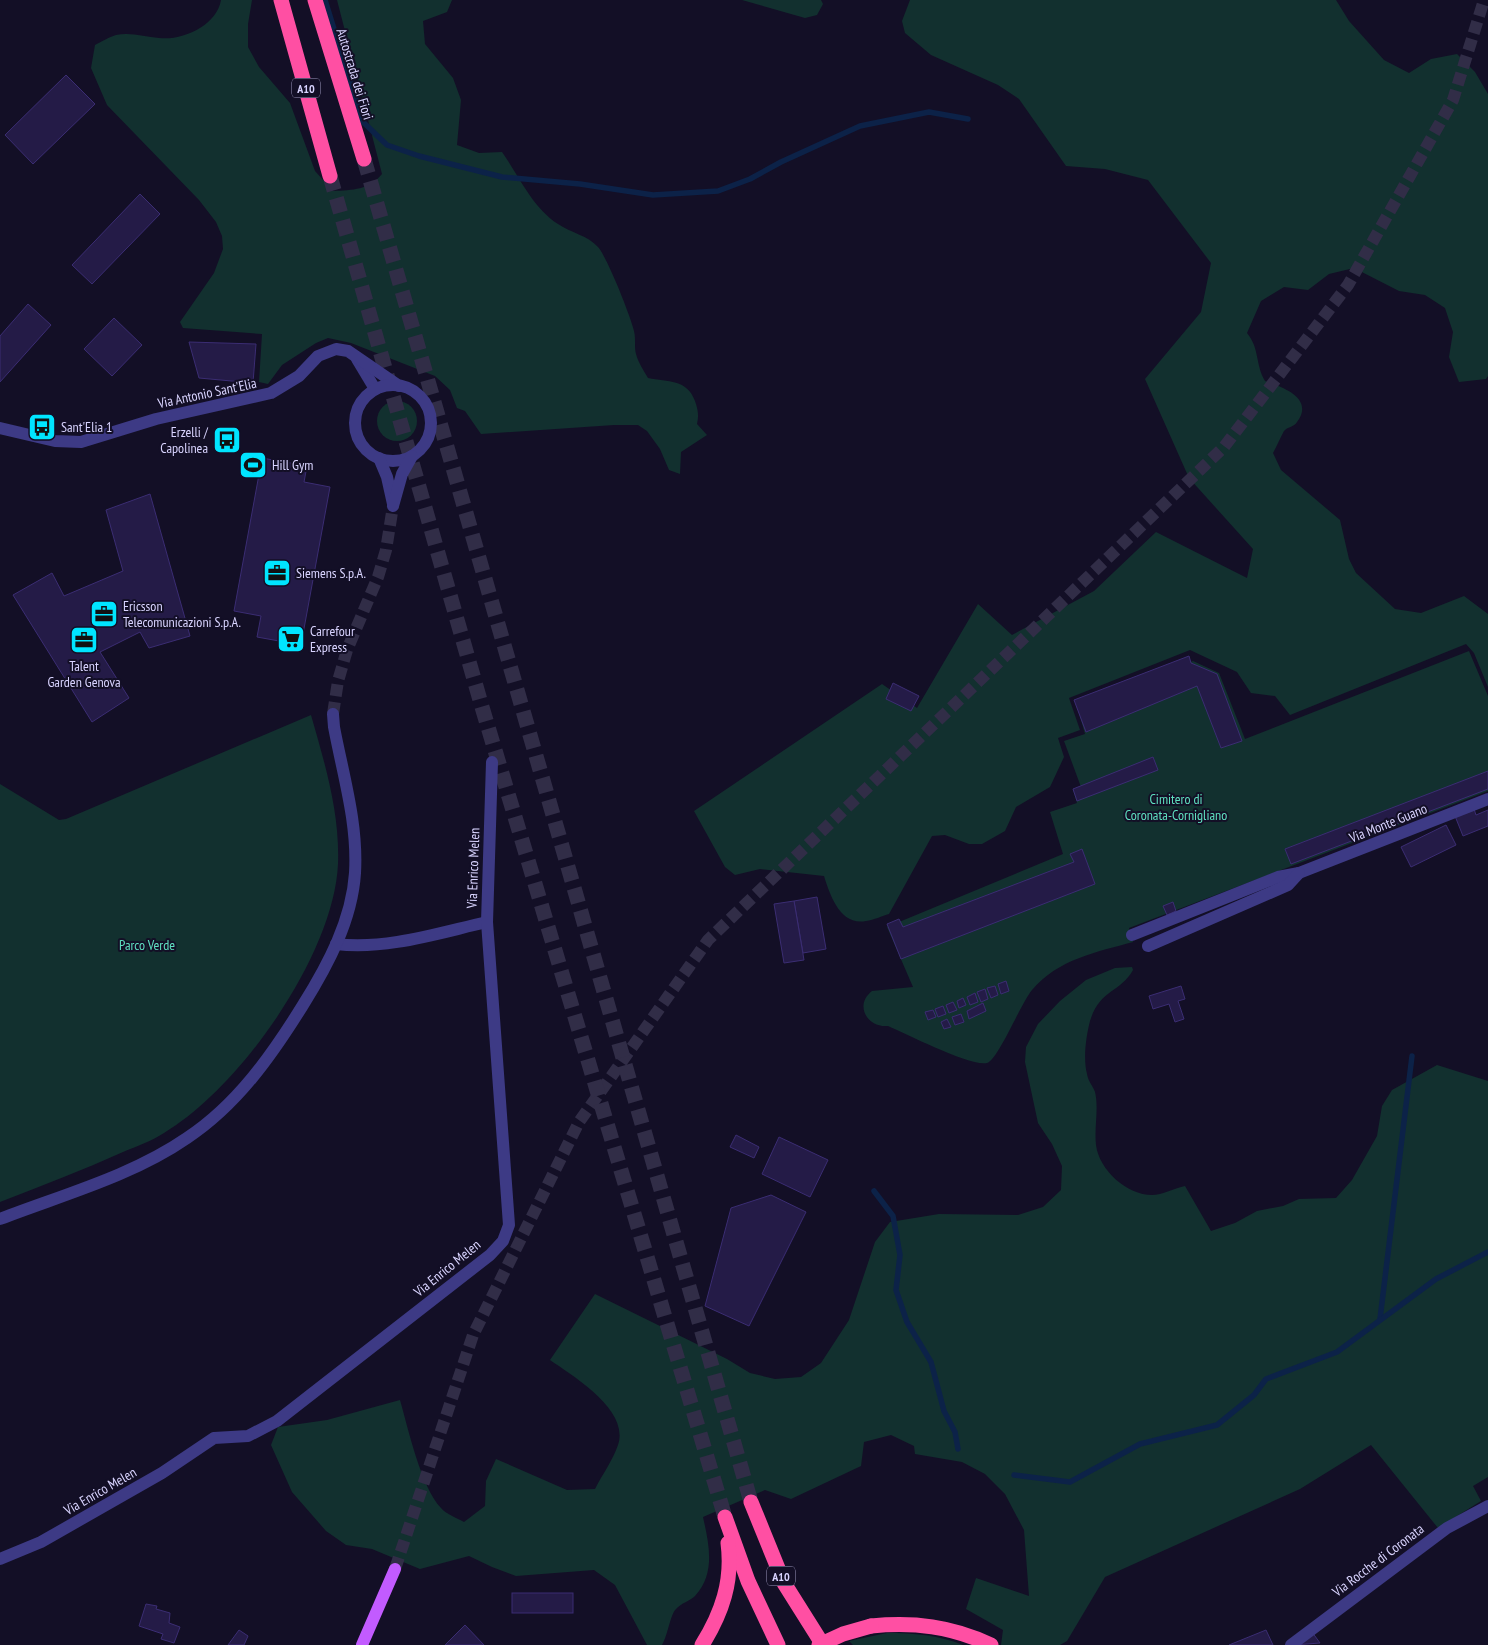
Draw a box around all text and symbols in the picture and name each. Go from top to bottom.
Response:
street label: Autostrada dei Fiori [333,26,377,122]
road number: A10 [292,78,320,98]
street label: Via Antonio Sant'Elia [155,374,258,412]
bus stop icon: Sant'Elia 1 [27,412,57,442]
place label: Sant'Elia 1 [61,418,112,436]
place label: Erzelli / Capolinea [160,423,209,457]
bus stop icon: Erzelli / Capolinea [212,425,242,455]
sports icon: Hill Gym [238,450,268,480]
place label: Hill Gym [272,456,313,474]
office icon: Siemens S.p.A. [262,558,292,588]
place label: Siemens S.p.A. [296,564,366,582]
place label: Ericsson Telecomunicazioni S.p.A. [123,597,241,631]
office icon: Ericsson Telecomunicazioni S.p.A. [89,599,119,629]
place label: Carrefour Express [310,622,355,656]
supermarket icon: Carrefour Express [276,624,306,654]
office icon: Talent Garden Genova [69,625,99,655]
place label: Talent Garden Genova [47,657,121,691]
park label: Cimitero di Coronata-Cornigliano [1125,790,1227,824]
street label: Via Monte Guano [1345,799,1430,847]
street label: Via Enrico Melen [463,827,483,910]
park label: Parco Verde [119,936,175,954]
street label: Via Enrico Melen [409,1236,484,1301]
street label: Via Enrico Melen [60,1463,139,1519]
street label: Via Rocche di Coronata [1328,1520,1427,1601]
road number: A10 [767,1566,795,1585]

